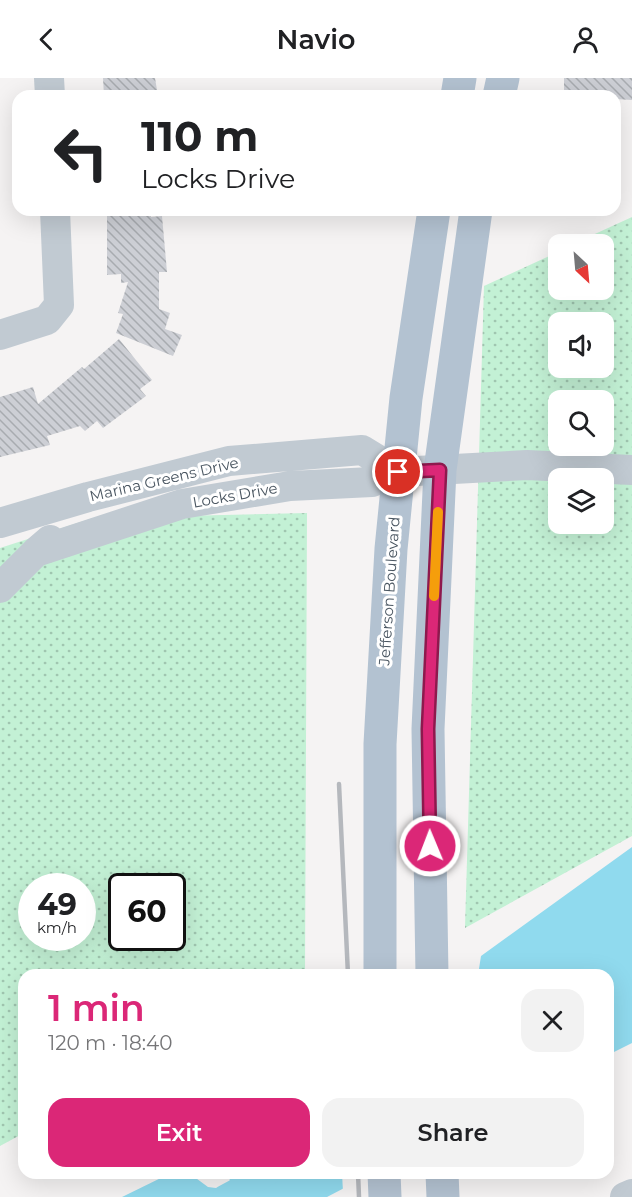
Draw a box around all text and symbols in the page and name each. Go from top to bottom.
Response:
icon: back [30,23,63,56]
text: Navio [277,23,355,56]
icon: person [569,23,602,56]
text: 110 m [141,110,258,162]
icon: left [42,114,120,192]
text: Locks Drive [141,162,295,195]
north arrow [548,234,614,300]
map controls [548,234,614,534]
button: sound [548,312,614,378]
button: search [548,390,614,456]
pin [372,446,423,497]
street label: Marina Greens Drive [88,453,240,505]
icon: arrive [381,455,414,488]
button: layers [548,468,614,534]
street label: Locks Drive [191,478,279,512]
street label: Jefferson Boulevard [374,516,404,667]
position arrow [398,814,462,878]
speed limit sign: 60 [108,873,186,951]
text: 49 [37,886,77,923]
text: km/h [37,918,77,937]
text: 1 min [48,986,145,1030]
button: close [521,989,584,1052]
text: 120 m · 18:40 [48,1031,172,1055]
button: Exit [48,1098,310,1167]
button: Share [322,1098,584,1167]

